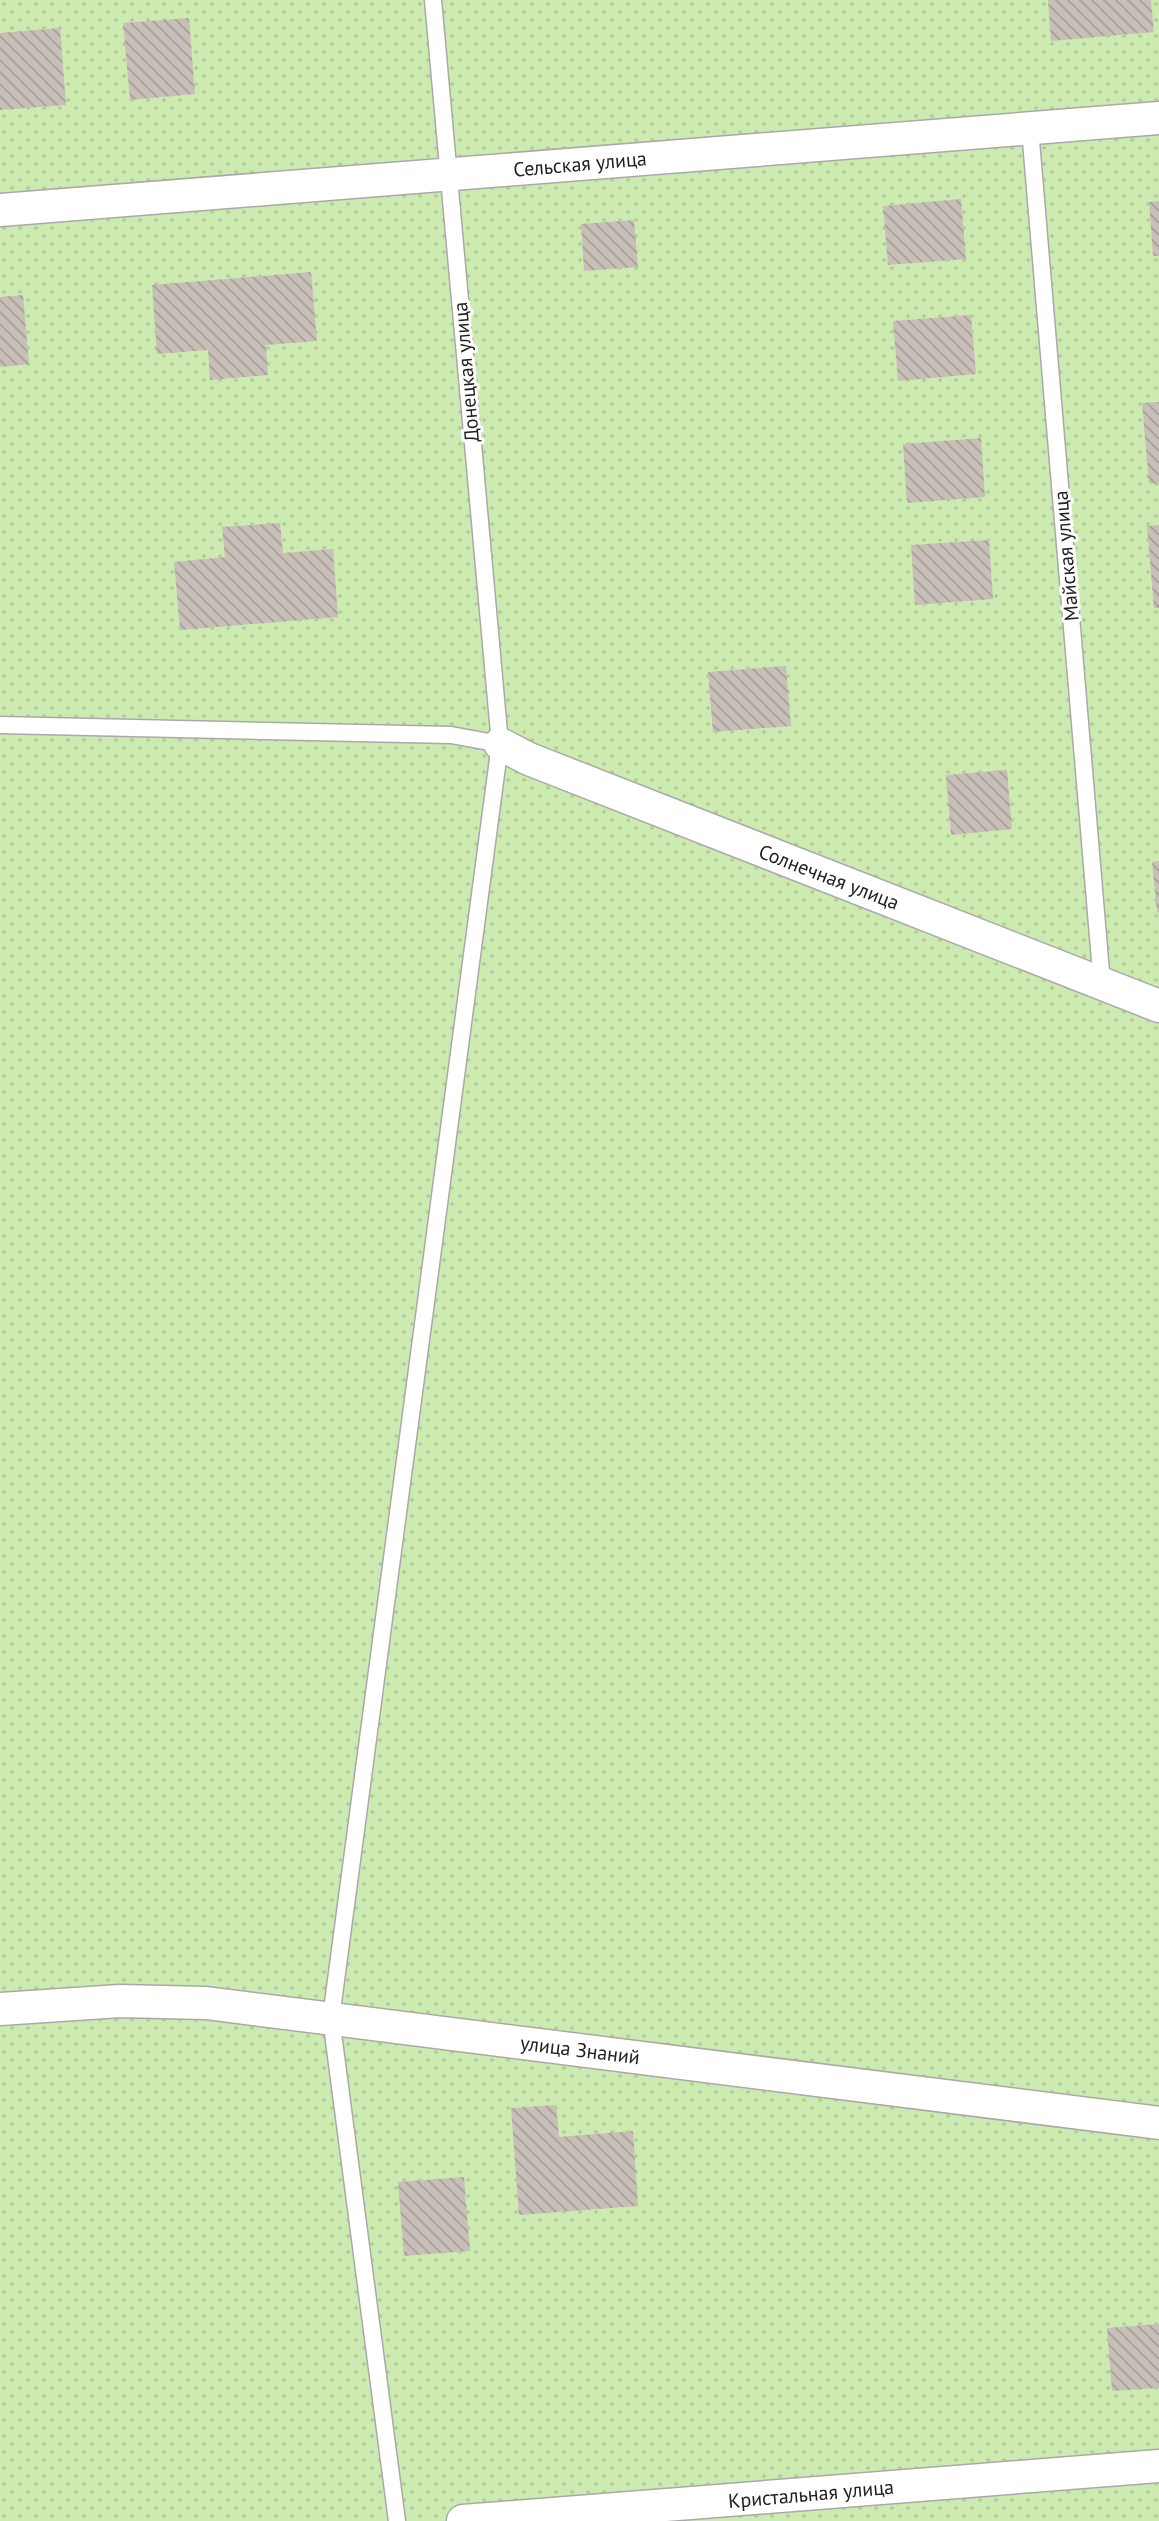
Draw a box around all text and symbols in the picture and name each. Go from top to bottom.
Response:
street label: Сельская улица [512,145,648,183]
street label: Донецкая улица [447,301,485,443]
street label: Майская улица [1047,490,1085,622]
street label: Солнечная улица [755,838,903,916]
street label: улица Знаний [519,2030,641,2070]
street label: Кристальная улица [727,2474,895,2514]

